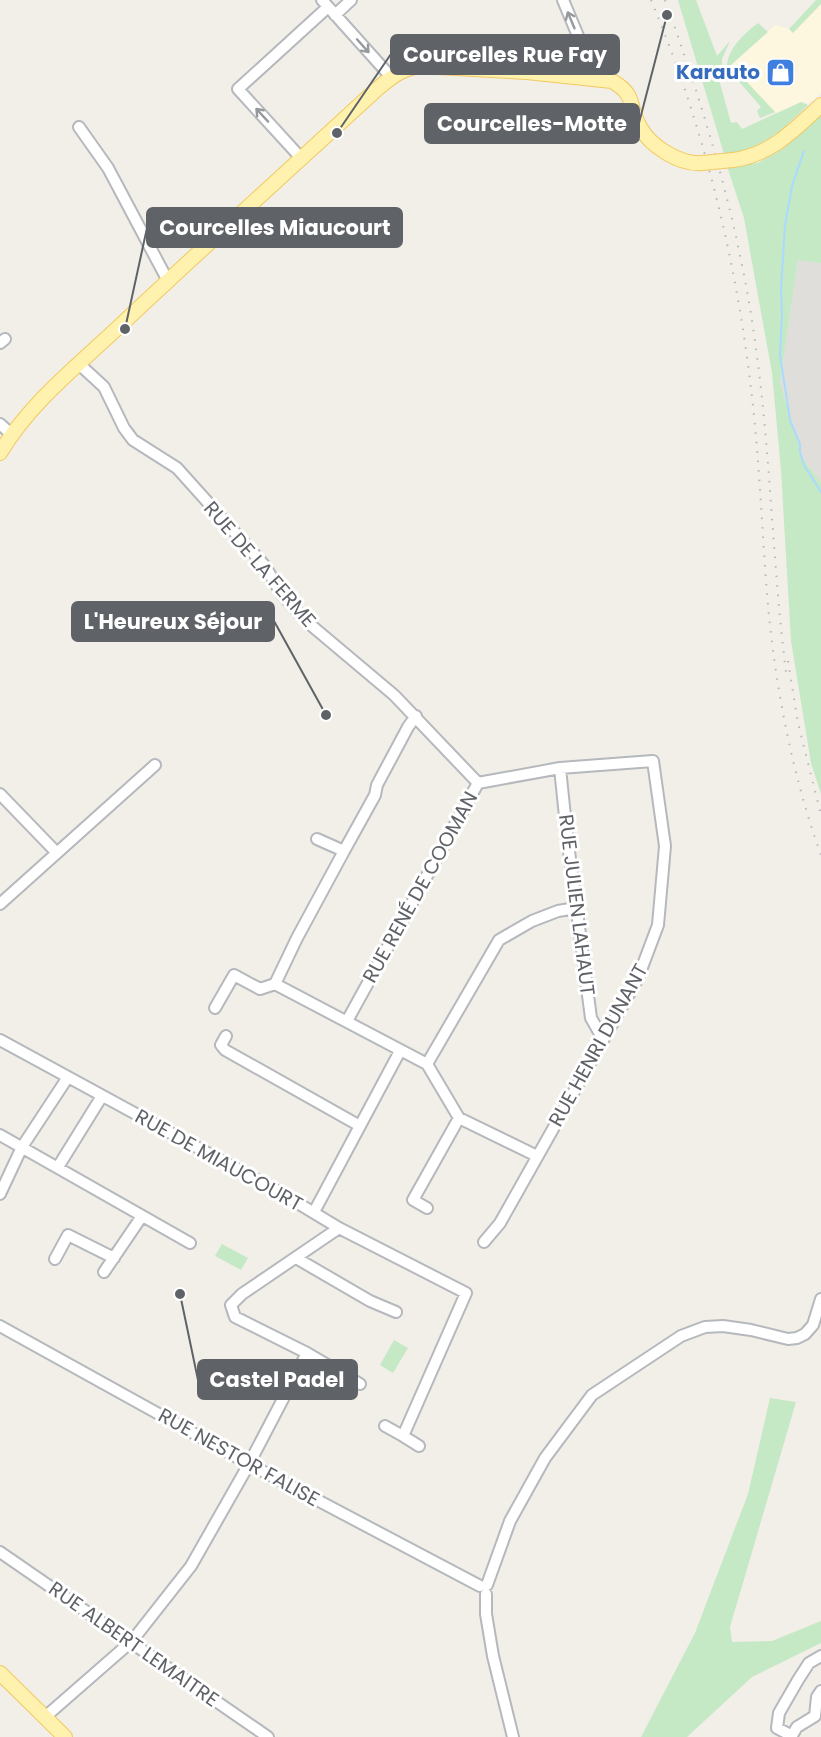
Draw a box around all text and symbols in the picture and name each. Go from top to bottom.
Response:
one-way arrow [565,11,576,30]
callout: Courcelles Rue Fay [391,35,619,74]
one-way arrow [356,38,370,53]
text: Courcelles Rue Fay [403,40,608,69]
shop icon: Karauto [765,56,797,88]
place label: Karauto [676,58,760,86]
callout: Courcelles-Motte [425,104,639,143]
one-way arrow [255,108,269,123]
text: Courcelles-Motte [437,109,627,138]
callout: Courcelles Miaucourt [147,208,402,247]
text: Courcelles Miaucourt [159,213,391,242]
street label: RUE DE LA FERME [197,495,323,633]
callout: L'Heureux Séjour [72,602,274,641]
text: L'Heureux Séjour [84,607,262,636]
street label: RUE RENÉ DE COOMAN [356,786,484,988]
street label: RUE JULIEN LAHAUT [552,813,602,997]
street label: RUE HENRI DUNANT [542,959,654,1131]
street label: RUE DE MIAUCOURT [130,1102,308,1218]
callout: Castel Padel [198,1360,357,1399]
text: Castel Padel [210,1365,344,1394]
street label: RUE NESTOR FALISE [153,1401,325,1513]
street label: RUE ALBERT LEMAITRE [43,1575,225,1713]

